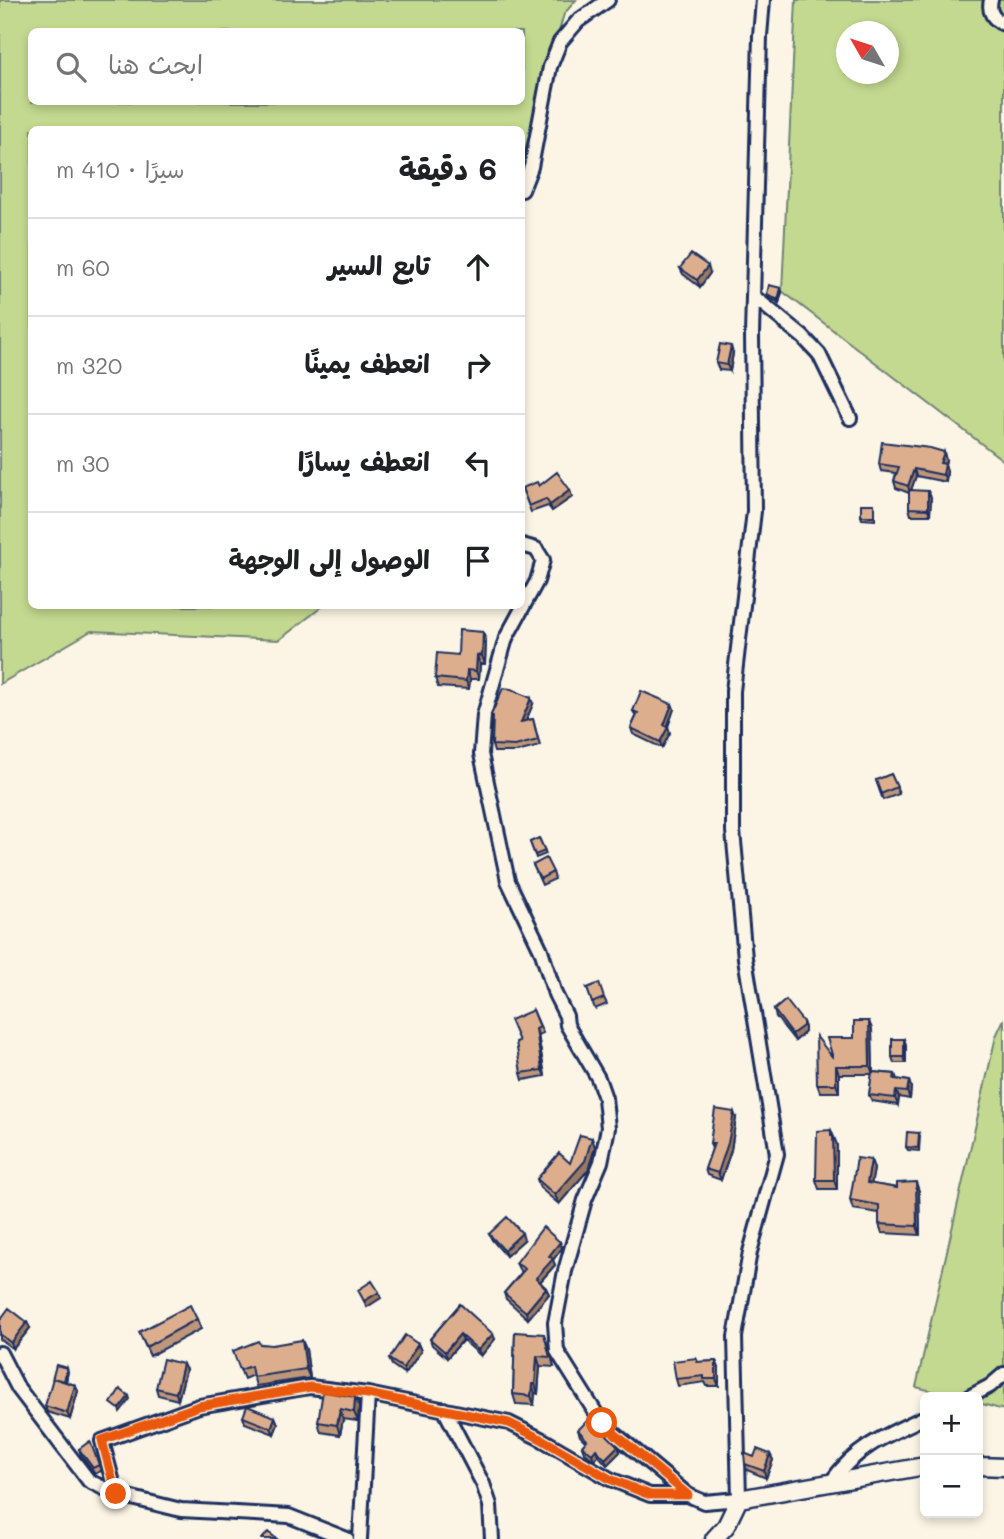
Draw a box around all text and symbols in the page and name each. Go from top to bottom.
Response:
north arrow [836,21,899,84]
search box [28,28,525,105]
text: ابحث هنا [108,47,203,81]
icon: search [52,48,90,86]
text: 6 دقيقة [399,148,497,188]
text: سيرًا · 410 m [56,154,184,184]
text: تابع السير [328,248,430,282]
icon: ahead [459,248,497,286]
text: 60 m [56,252,110,282]
text: انعطف يمينًا [305,346,430,380]
icon: right [459,346,497,384]
text: 320 m [56,350,122,380]
text: انعطف يسارًا [298,444,430,478]
icon: left [459,444,497,482]
text: 30 m [56,448,109,478]
text: الوصول إلى الوجهة [228,542,430,576]
icon: arrive [459,542,497,580]
map controls [920,1392,983,1518]
button: + [920,1392,983,1455]
route start [586,1407,617,1438]
button: − [920,1455,983,1518]
route end [100,1478,131,1509]

